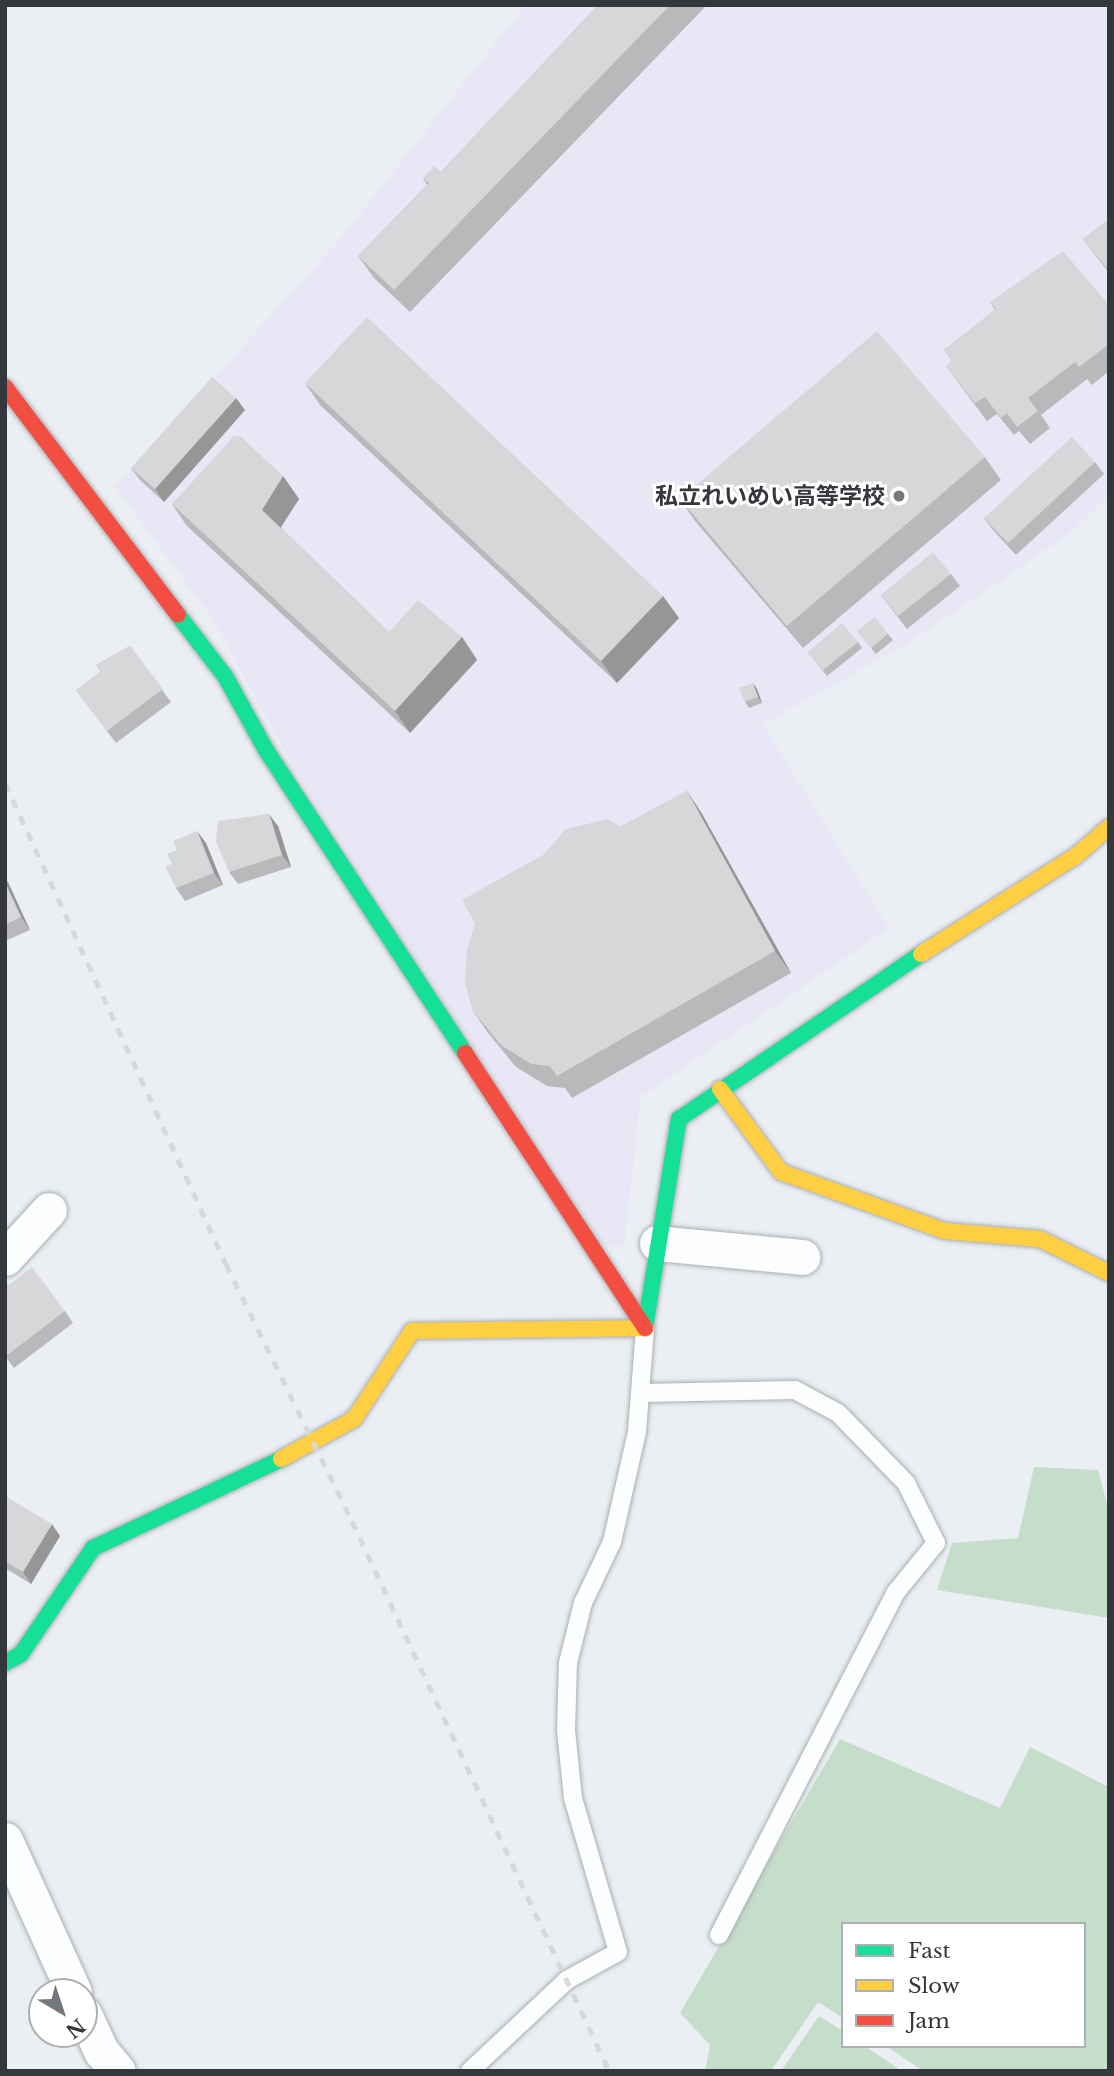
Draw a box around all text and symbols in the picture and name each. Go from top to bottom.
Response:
place label: 私立れいめい高等学校 [655,482,885,510]
marker: 私立れいめい高等学校 [891,488,907,504]
legend [841,1922,1086,2048]
text: Fast [908,1938,950,1964]
text: Slow [908,1973,960,1999]
north arrow [28,1978,98,2048]
text: Jam [908,2008,950,2034]
text: N [61,2014,89,2043]

